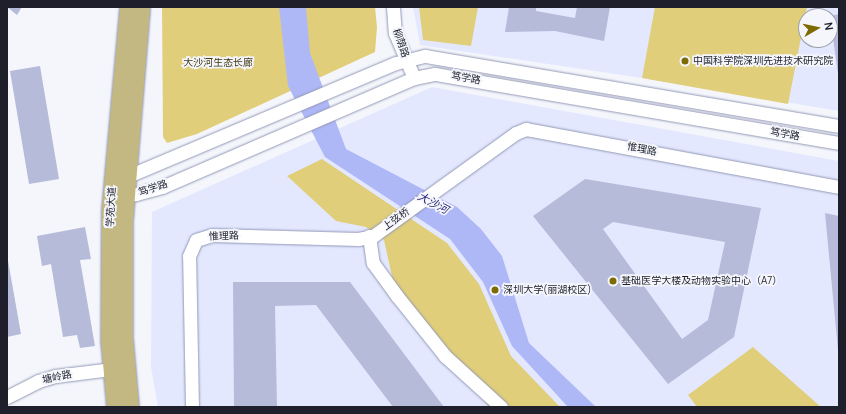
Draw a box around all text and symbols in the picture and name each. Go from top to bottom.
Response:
north arrow [798,8,838,48]
text: N [821,21,837,31]
street label: 柳荫路 [390,27,412,59]
place label: 中国科学院深圳先进技术研究院 [693,55,833,67]
marker: 中国科学院深圳先进技术研究院 [680,56,690,66]
park label: 大沙河生态长廊 [183,57,253,69]
street label: 笃学路 [450,69,482,87]
street label: 笃学路 [769,125,801,143]
street label: 惟理路 [626,140,658,158]
street label: 笃学路 [137,178,169,198]
street label: 学苑大道 [104,187,118,227]
water label: 大沙河 [415,189,451,217]
street label: 上弦桥 [380,205,412,233]
street label: 惟理路 [209,229,239,243]
place label: 基础医学大楼及动物实验中心（A7） [621,275,782,287]
marker: 基础医学大楼及动物实验中心（A7） [608,276,618,286]
place label: 深圳大学(丽湖校区) [503,284,592,296]
marker: 深圳大学(丽湖校区) [490,285,500,295]
street label: 塘岭路 [41,368,73,386]

